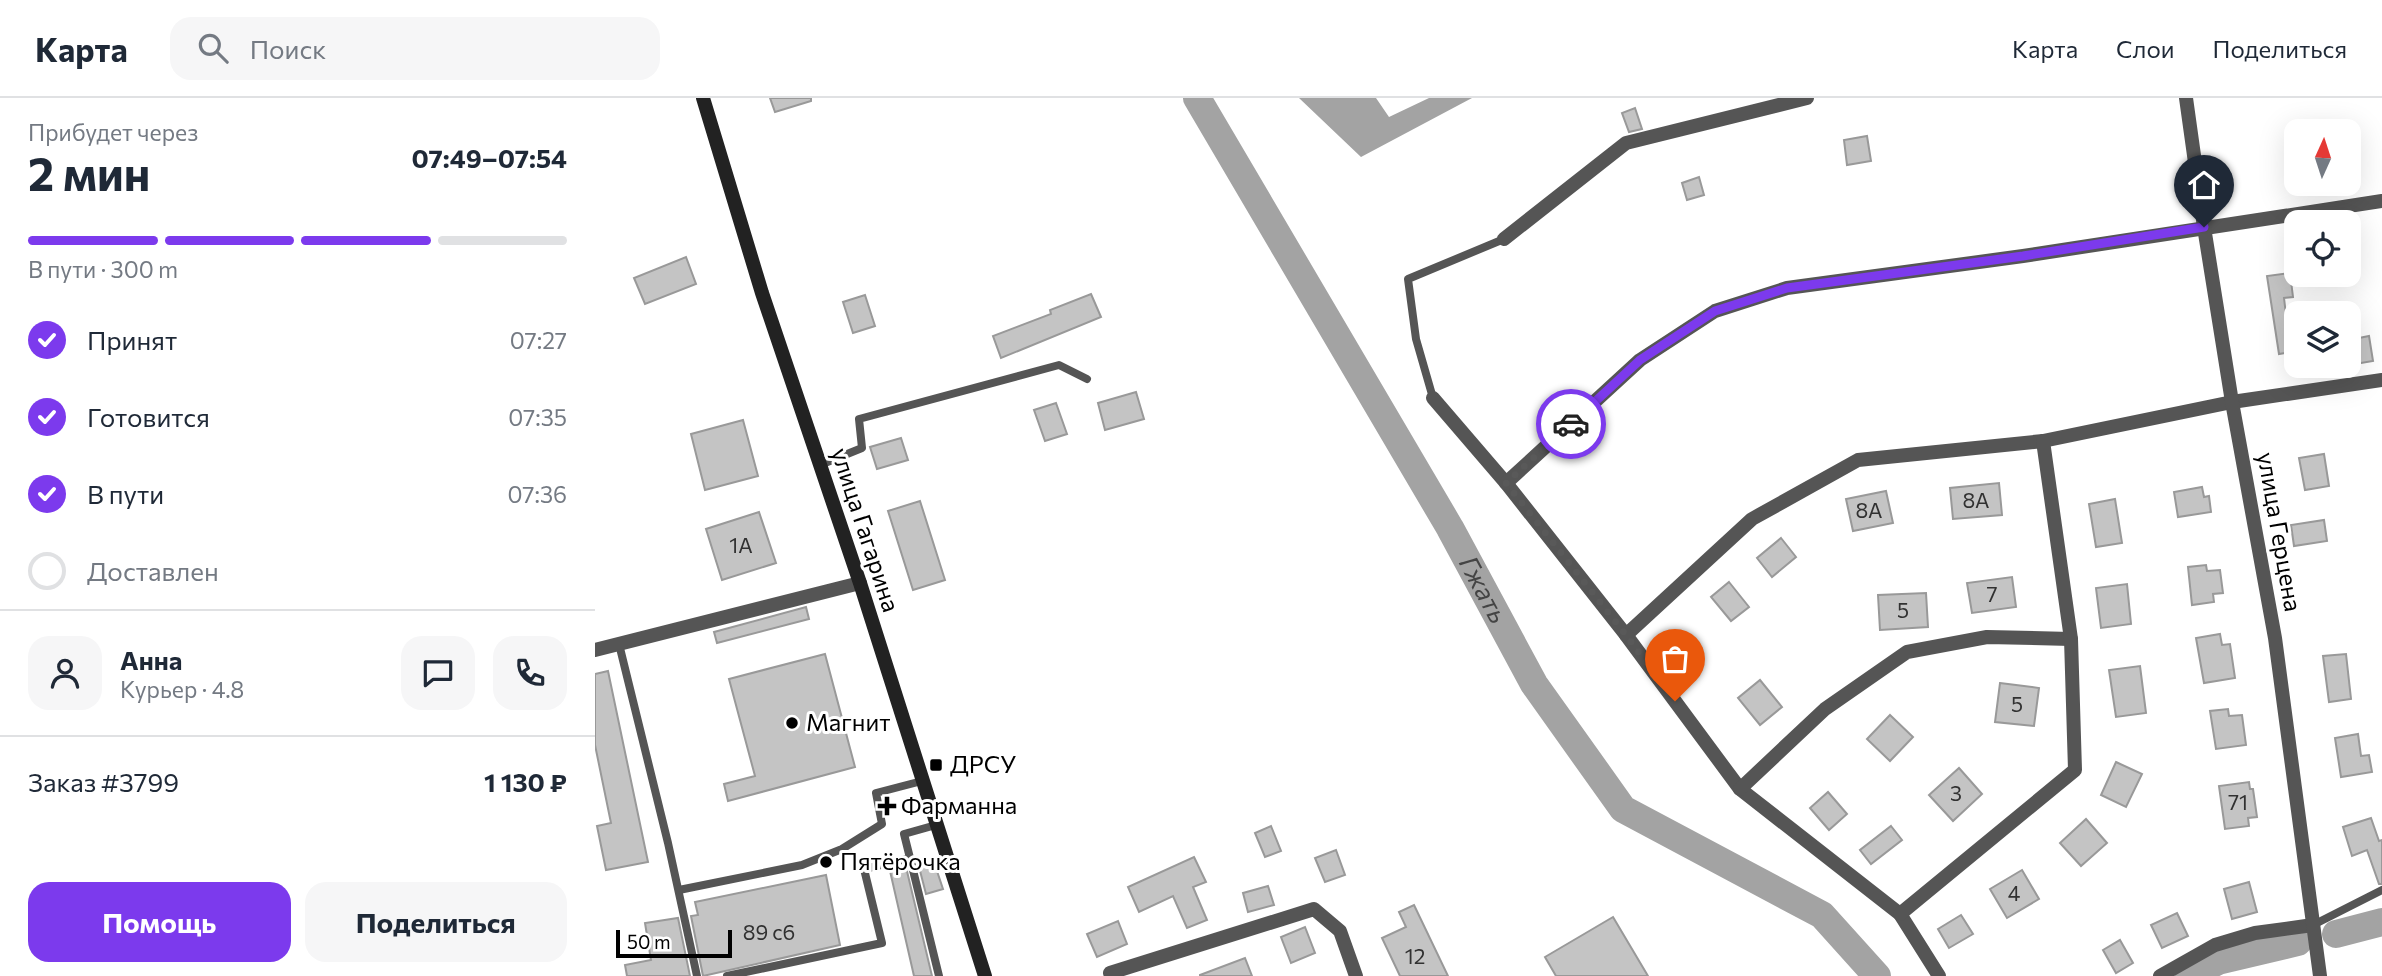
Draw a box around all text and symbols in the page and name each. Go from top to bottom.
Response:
search box [170,17,660,80]
text: Карта [35,28,128,69]
icon: search [194,29,232,67]
text: Поиск [250,33,326,64]
text: Карта [2012,34,2078,63]
text: Слои [2116,34,2174,63]
text: Поделиться [2212,34,2347,63]
text: Прибудет через [28,118,198,146]
north arrow [2284,119,2361,196]
map controls [2284,119,2361,378]
text: 07:49–07:54 [412,142,567,173]
text: 2 мин [28,144,150,200]
pin [2174,155,2234,227]
icon: home [2185,166,2223,204]
button: locate [2284,210,2361,287]
text: В пути · 300 m [28,255,178,283]
button: layers [2284,301,2361,378]
icon: check [28,321,66,359]
text: Принят [87,324,177,355]
text: 07:27 [510,326,567,354]
courier [1536,389,1606,459]
icon: check [28,398,66,436]
text: Готовится [87,401,210,432]
text: 07:35 [508,403,567,431]
icon: car [1552,405,1590,443]
street label: улица Гагарина [826,444,907,615]
street label: улица Герцена [2252,450,2309,614]
icon: check [28,475,66,513]
text: В пути [87,478,164,509]
text: 07:36 [507,480,567,508]
house number: 8А [1963,487,1989,512]
house number: 8А [1856,497,1882,522]
house number: 1А [729,532,753,557]
water label: Гжать [1454,550,1515,628]
text: Доставлен [87,555,219,586]
house number: 7 [1986,581,1998,606]
house number: 5 [1897,597,1909,622]
pin [1645,629,1705,701]
button: person [28,636,102,710]
button: chat [401,636,475,710]
button: phone [493,636,567,710]
icon: bag [1656,640,1694,678]
text: Анна [120,644,182,675]
text: Курьер · 4.8 [120,675,244,703]
house number: 5 [2011,691,2023,716]
place label: Магнит [806,707,890,736]
marker: Магнит [784,715,800,731]
place label: ДРСУ [950,749,1016,778]
marker: ДРСУ [928,757,944,773]
text: Заказ #3799 [28,766,179,797]
text: 1 130 ₽ [484,766,567,797]
house number: 3 [1950,780,1962,805]
house number: 71 [2228,789,2248,814]
place label: Фарманна [901,790,1017,819]
marker: Фарманна [879,798,895,814]
place label: Пятёрочка [840,846,961,875]
marker: Пятёрочка [818,854,834,870]
house number: 4 [2008,880,2021,905]
button: Помощь [28,882,291,962]
button: Поделиться [305,882,567,962]
house number: 89 с6 [743,919,795,944]
scale bar [616,927,731,959]
text: 50 m [627,930,671,953]
house number: 12 [1405,943,1425,968]

